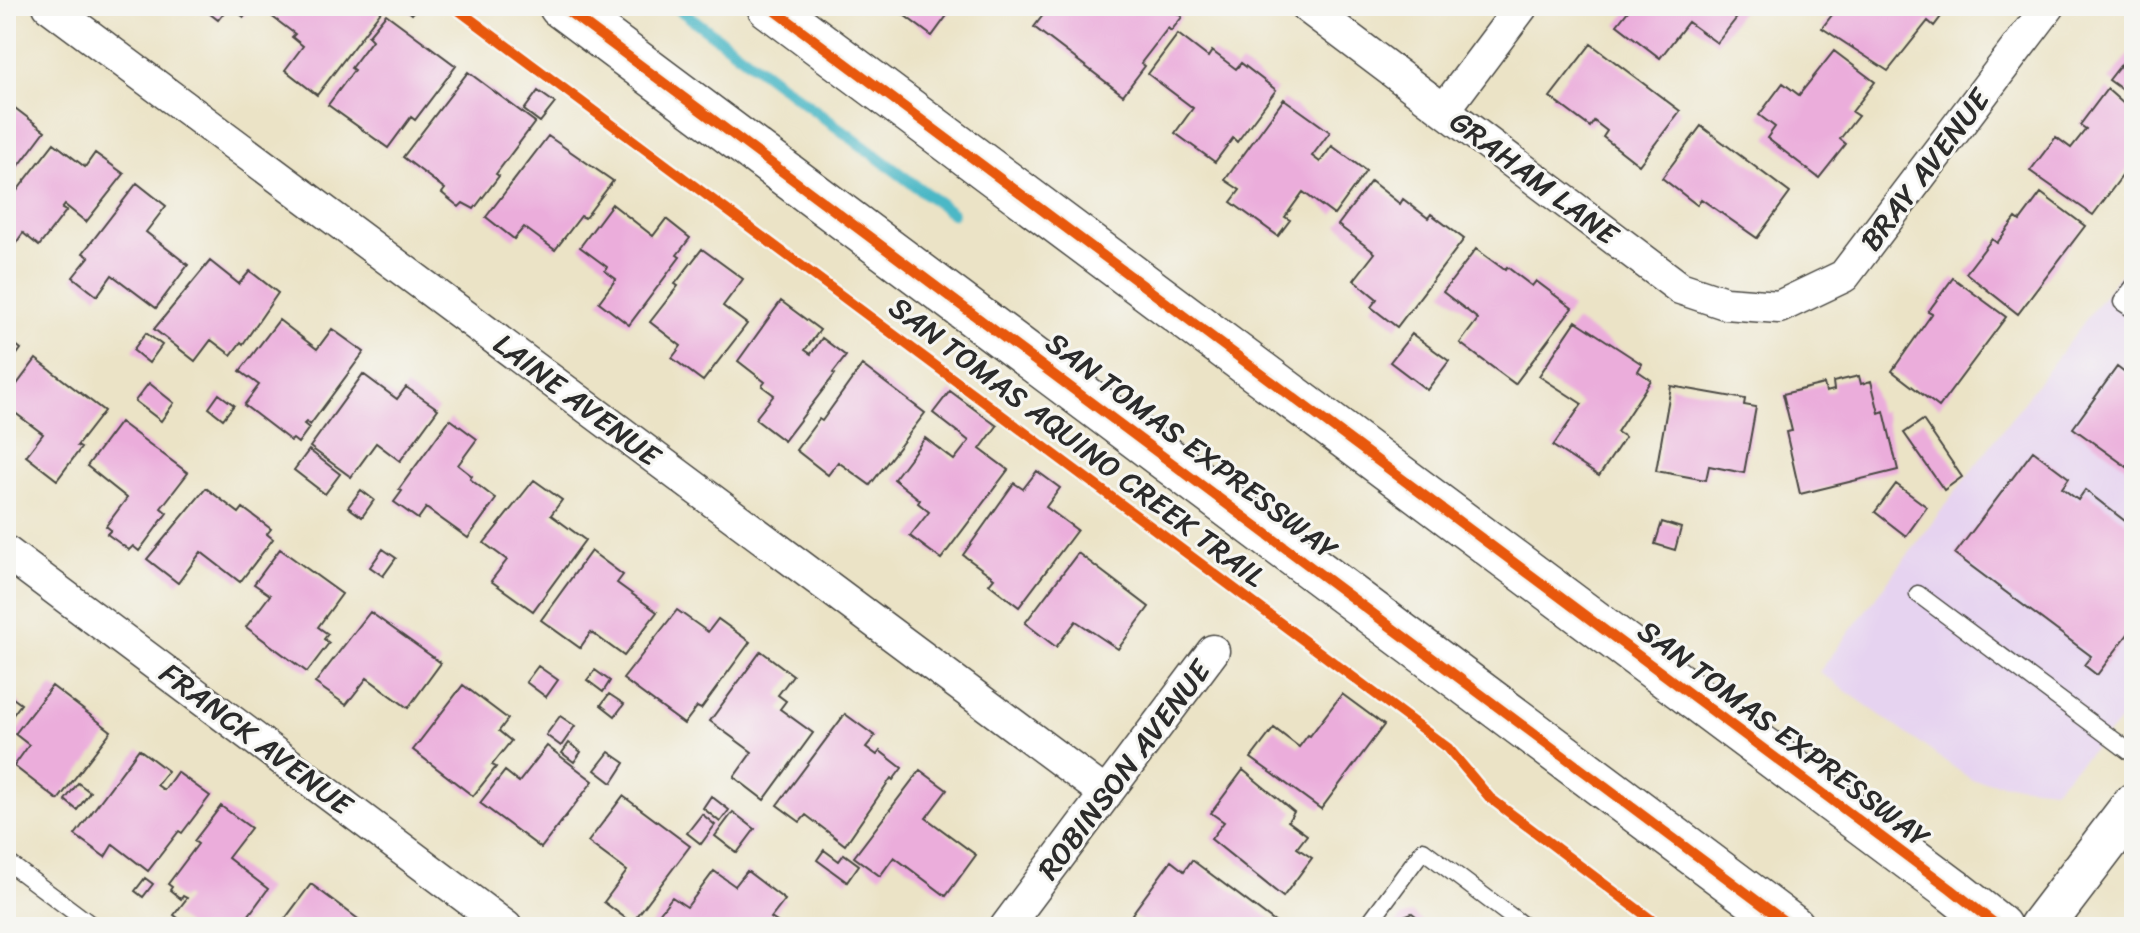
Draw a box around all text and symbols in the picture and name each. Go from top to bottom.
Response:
street label: BRAY AVENUE [1845,75,2006,263]
street label: GRAHAM LANE [1438,96,1632,261]
street label: SAN TOMAS AQUINO CREEK TRAIL [877,282,1277,602]
street label: SAN TOMAS EXPRESSWAY [1033,317,1351,575]
street label: LAINE AVENUE [481,319,675,483]
street label: SAN TOMAS EXPRESSWAY [1625,605,1943,863]
street label: ROBINSON AVENUE [1023,646,1227,892]
street label: FRANCK AVENUE [147,648,367,832]

